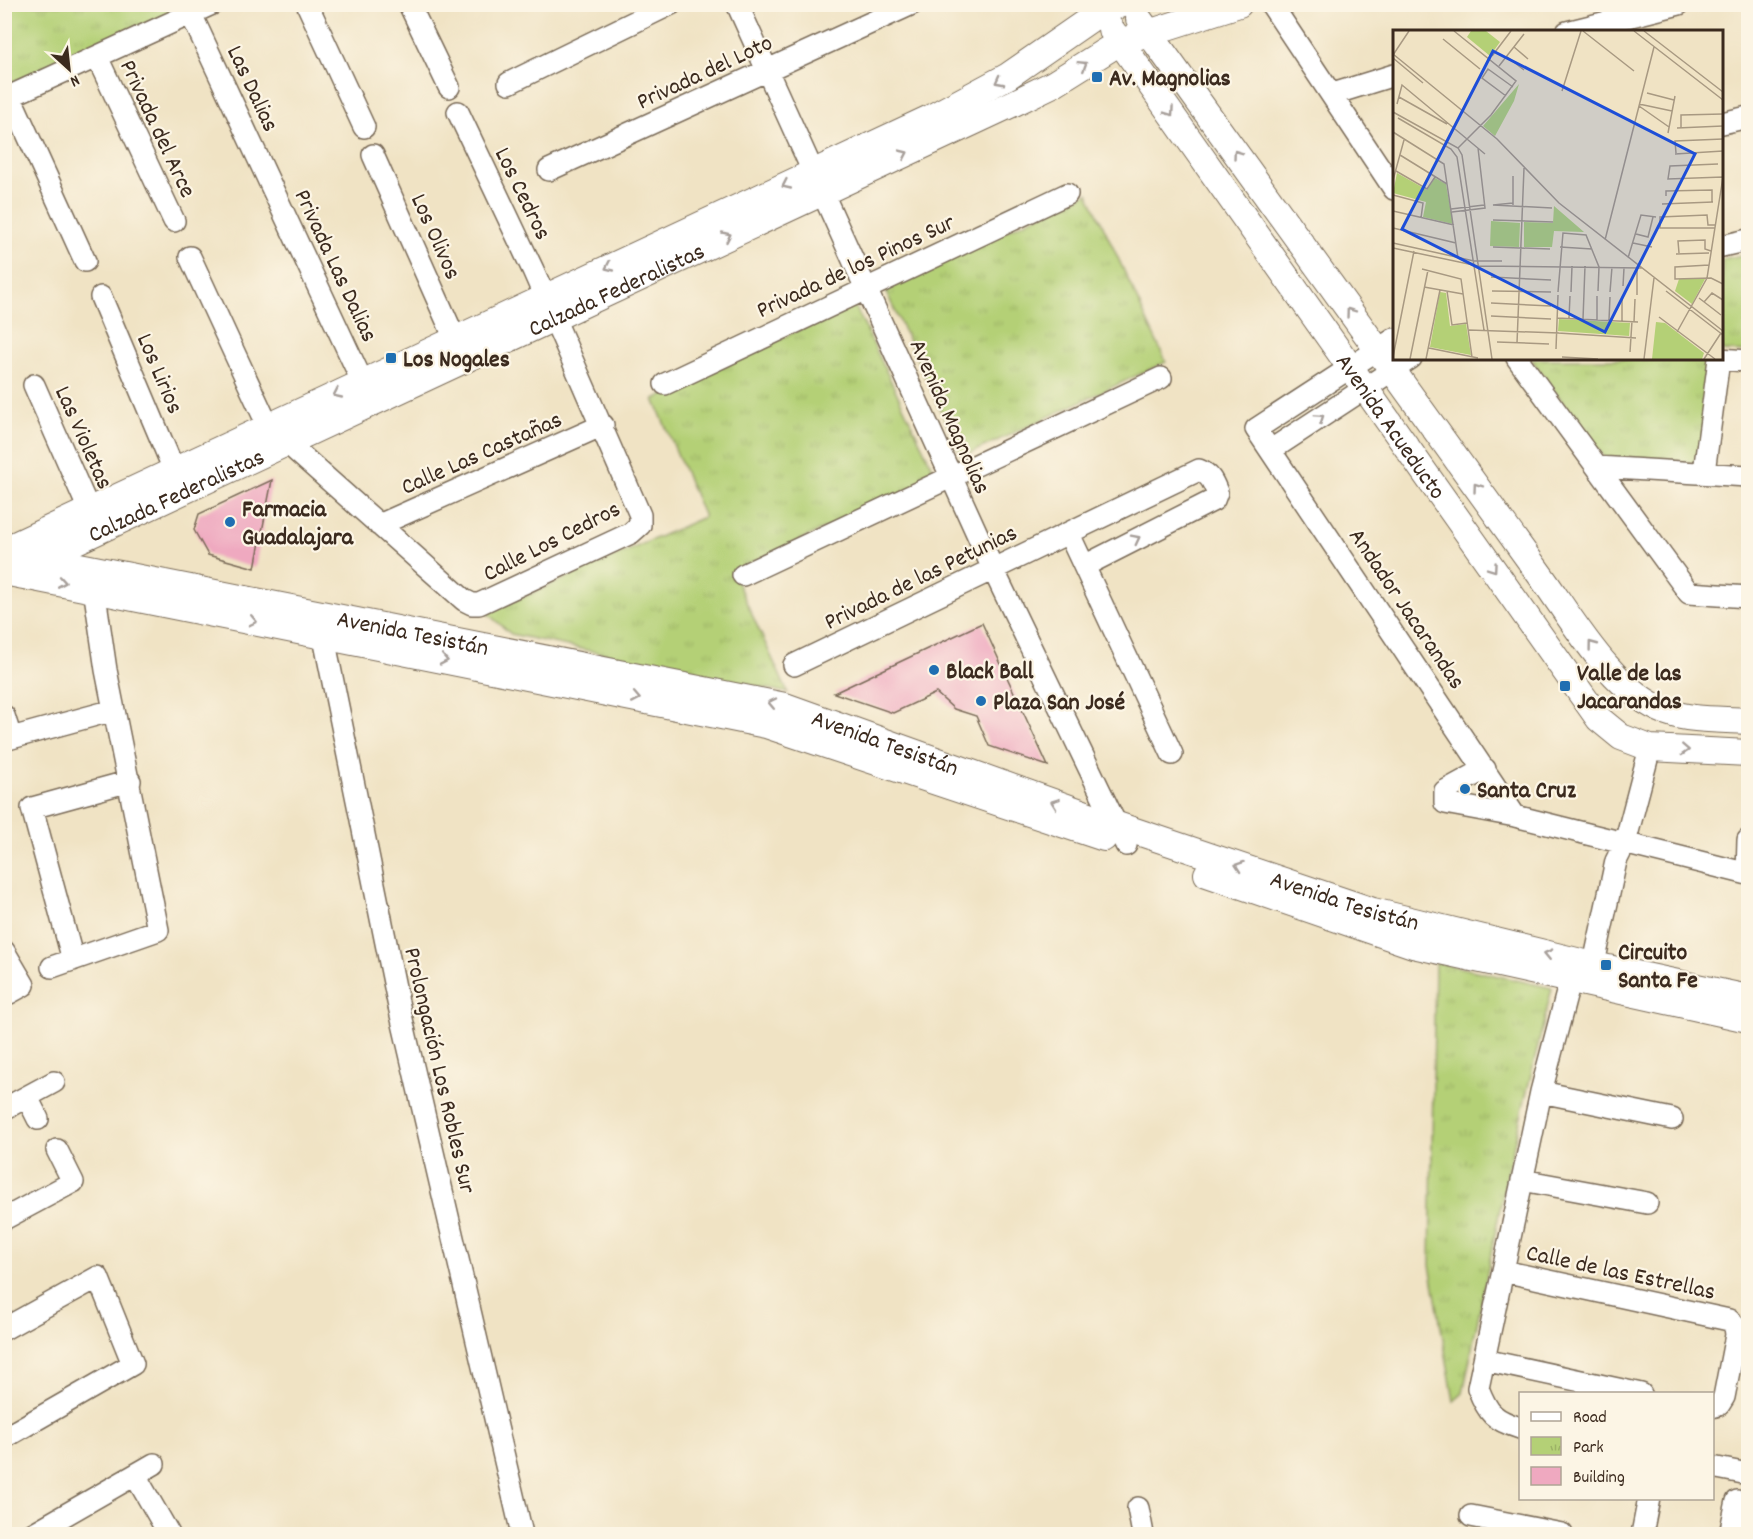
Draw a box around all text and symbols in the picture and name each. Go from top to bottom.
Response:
street label: Privada del Loto [632,27,779,120]
inset map [1393,30,1723,360]
north arrow [39,39,99,99]
street label: Las Dalias [216,40,286,138]
street label: Privada del Arce [109,55,203,204]
one-way arrow [1077,60,1087,72]
place label: Av. Magnolias [1109,63,1231,97]
text: N [66,68,83,92]
marker: Av. Magnolias [1090,70,1104,84]
one-way arrow [994,74,1005,85]
one-way arrow [1163,106,1174,117]
street label: Los Cedros [484,142,558,246]
one-way arrow [897,149,908,161]
one-way arrow [1233,150,1244,161]
one-way arrow [781,178,792,190]
street label: Privada Las Dalias [284,184,385,348]
street label: Los Olivos [400,189,468,286]
street label: Privada de los Pinos Sur [752,207,961,329]
one-way arrow [720,232,731,244]
street label: Calzada Federalistas [524,236,711,347]
one-way arrow [604,259,615,271]
one-way arrow [1346,308,1357,319]
street label: Los Lirios [126,329,190,420]
street label: Avenida Magnolias [899,334,998,500]
place label: Los Nogales [403,344,510,378]
street label: Avenida Acueducto [1326,348,1453,507]
marker: Los Nogales [384,351,398,365]
street label: Las Violetas [44,381,120,495]
one-way arrow [332,386,343,398]
street label: Calle Las Castañas [396,404,568,505]
one-way arrow [1314,413,1324,425]
street label: Calzada Federalistas [83,442,271,553]
one-way arrow [1473,483,1484,494]
street label: Calle Los Cedros [478,493,627,592]
place label: Farmacia Guadalajara [242,494,354,556]
marker: Farmacia Guadalajara [223,515,237,529]
street label: Privada de las Petunias [819,517,1024,640]
street label: Andador Jacarandas [1339,522,1472,697]
one-way arrow [1129,535,1140,546]
one-way arrow [1486,562,1497,573]
one-way arrow [57,575,67,588]
street label: Avenida Tesistán [334,603,491,667]
one-way arrow [248,614,258,627]
one-way arrow [1588,641,1599,652]
one-way arrow [439,652,449,665]
place label: Black Ball [946,656,1034,690]
place label: Valle de las Jacarandas [1577,658,1682,720]
marker: Black Ball [927,663,941,677]
marker: Valle de las Jacarandas [1558,679,1572,693]
place label: Plaza San José [993,687,1125,721]
one-way arrow [630,691,640,704]
marker: Plaza San José [974,694,988,708]
one-way arrow [767,698,777,711]
street label: Avenida Tesistán [806,703,963,787]
one-way arrow [1681,743,1690,756]
place label: Santa Cruz [1477,775,1577,809]
marker: Santa Cruz [1458,782,1472,796]
one-way arrow [1050,798,1061,810]
one-way arrow [1234,861,1245,874]
street label: Avenida Tesistán [1265,864,1422,942]
place label: Circuito Santa Fe [1618,937,1698,999]
street label: Prolongación Los Robles Sur [393,944,483,1197]
one-way arrow [1543,949,1553,962]
marker: Circuito Santa Fe [1599,958,1613,972]
street label: Calle de las Estrellas [1523,1237,1718,1311]
legend [1519,1392,1714,1500]
text: Road [1573,1406,1607,1431]
text: Park [1573,1436,1604,1461]
text: Building [1573,1466,1625,1491]

